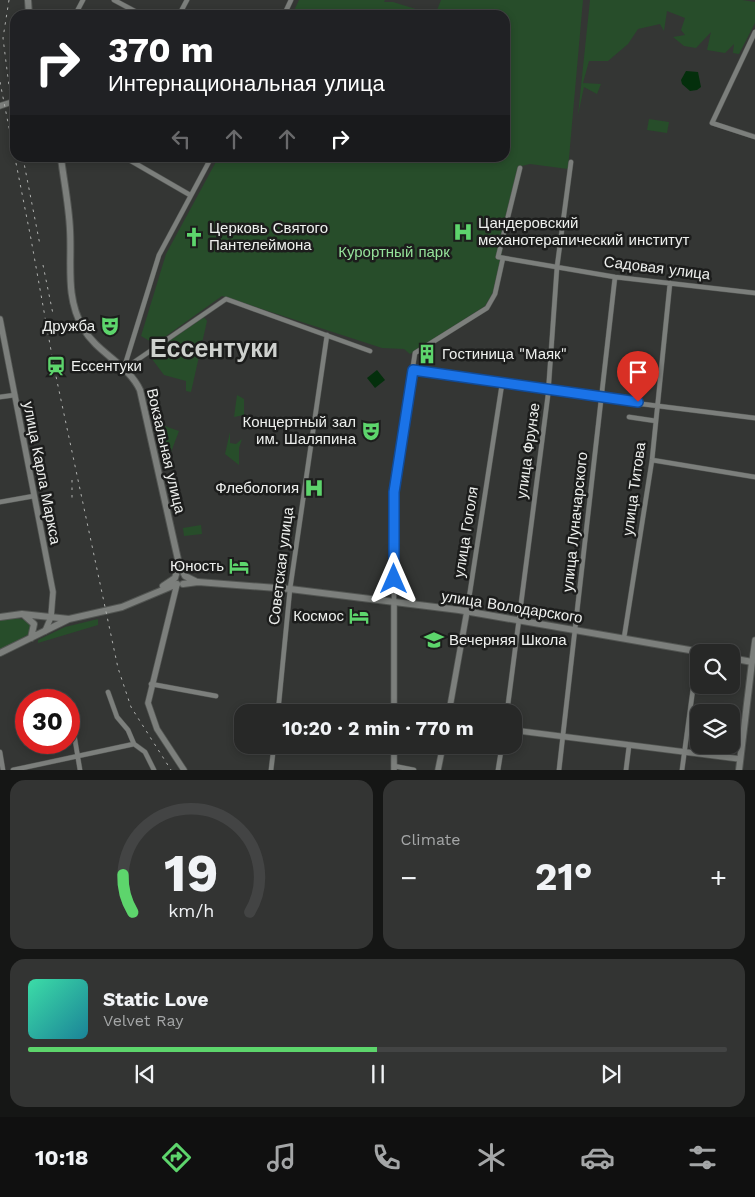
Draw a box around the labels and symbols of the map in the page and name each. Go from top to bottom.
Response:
place label: Цандеровский механотерапический институт [478,214,690,249]
place label: Церковь Святого Пантелеймона [209,219,328,254]
hospital icon: Цандеровский механотерапический институт [452,221,474,243]
church icon: Церковь Святого Пантелеймона [183,226,205,248]
park label: Курортный парк [338,243,450,261]
street label: Садовая улица [603,253,712,284]
theatre icon: Дружба [99,315,121,337]
place label: Дружба [42,317,96,335]
district label: Ессентуки [150,334,278,363]
building icon: Гостиница "Маяк" [416,343,438,365]
place label: Гостиница "Маяк" [442,345,567,363]
pin [617,351,659,402]
station icon: Ессентуки [45,355,67,377]
place label: Ессентуки [71,357,142,375]
street label: Вокзальная улица [143,387,189,516]
street label: улица Карла Маркса [19,400,65,547]
street label: улица Фрунзе [512,402,544,500]
place label: Концертный зал им. Шаляпина [242,413,357,448]
theatre icon: Концертный зал им. Шаляпина [360,420,382,442]
street label: улица Титова [619,440,650,537]
street label: улица Луначарского [559,451,591,593]
hospital icon: Флебология [303,477,325,499]
place label: Флебология [215,479,299,497]
street label: улица Гоголя [450,485,482,579]
street label: Советская улица [265,505,297,626]
position arrow [367,552,419,604]
hotel icon: Юность [228,555,250,577]
place label: Юность [170,557,224,575]
street label: улица Володарского [440,587,584,627]
hotel icon: Космос [348,605,370,627]
place label: Космос [293,607,344,625]
school or university icon: Вечерняя Школа [423,629,445,651]
place label: Вечерняя Школа [449,631,567,649]
speed limit sign: 30 [15,689,80,754]

